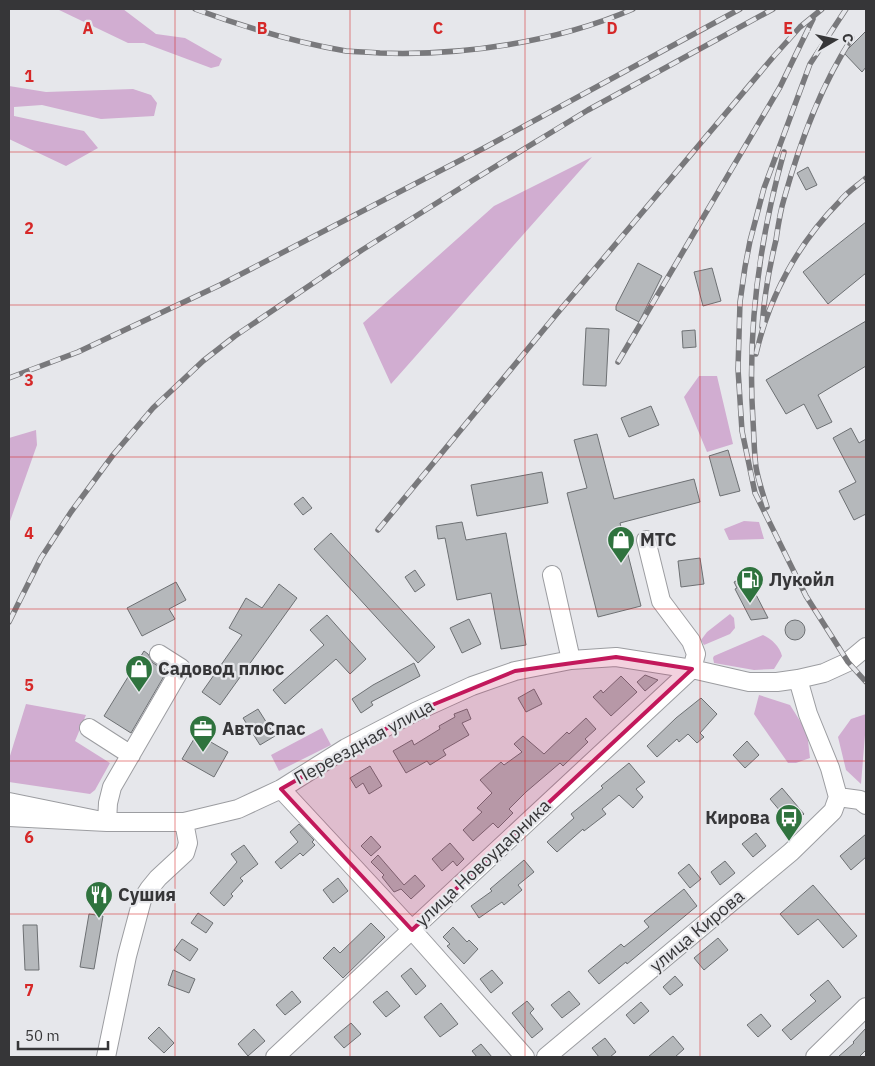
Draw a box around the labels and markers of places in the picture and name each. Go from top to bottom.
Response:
shop icon: МТС [606,525,636,564]
place label: МТС [640,528,677,551]
fuel station icon: Лукойл [735,565,765,604]
place label: Лукойл [769,568,835,591]
shop icon: Садовод плюс [124,654,154,693]
place label: Садовод плюс [158,657,284,680]
office icon: АвтоСпас [188,714,218,753]
place label: АвтоСпас [222,717,305,740]
bus stop icon: Кирова [774,803,804,842]
place label: Кирова [705,806,770,829]
restaurant icon: Сушия [84,880,114,919]
place label: Сушия [118,883,176,906]

